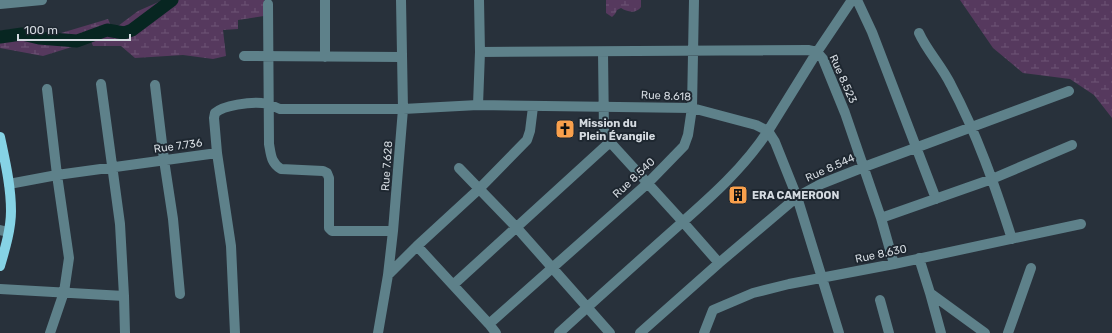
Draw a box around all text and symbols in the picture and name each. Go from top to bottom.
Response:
scale bar [18,16,130,42]
text: 100 m [24,23,58,37]
street label: Rue 8.523 [826,53,860,106]
street label: Rue 8.618 [641,89,691,103]
place label: Mission du Plein Évangile [579,117,656,143]
church icon: Mission du Plein Évangile [554,118,576,140]
street label: Rue 7.736 [153,136,203,156]
street label: Rue 7.628 [379,140,395,192]
street label: Rue 8.544 [803,151,857,185]
street label: Rue 8.540 [610,155,658,201]
building icon: ERA CAMEROON [727,184,749,206]
place label: ERA CAMEROON [752,189,839,202]
street label: Rue 8.630 [854,242,908,266]

